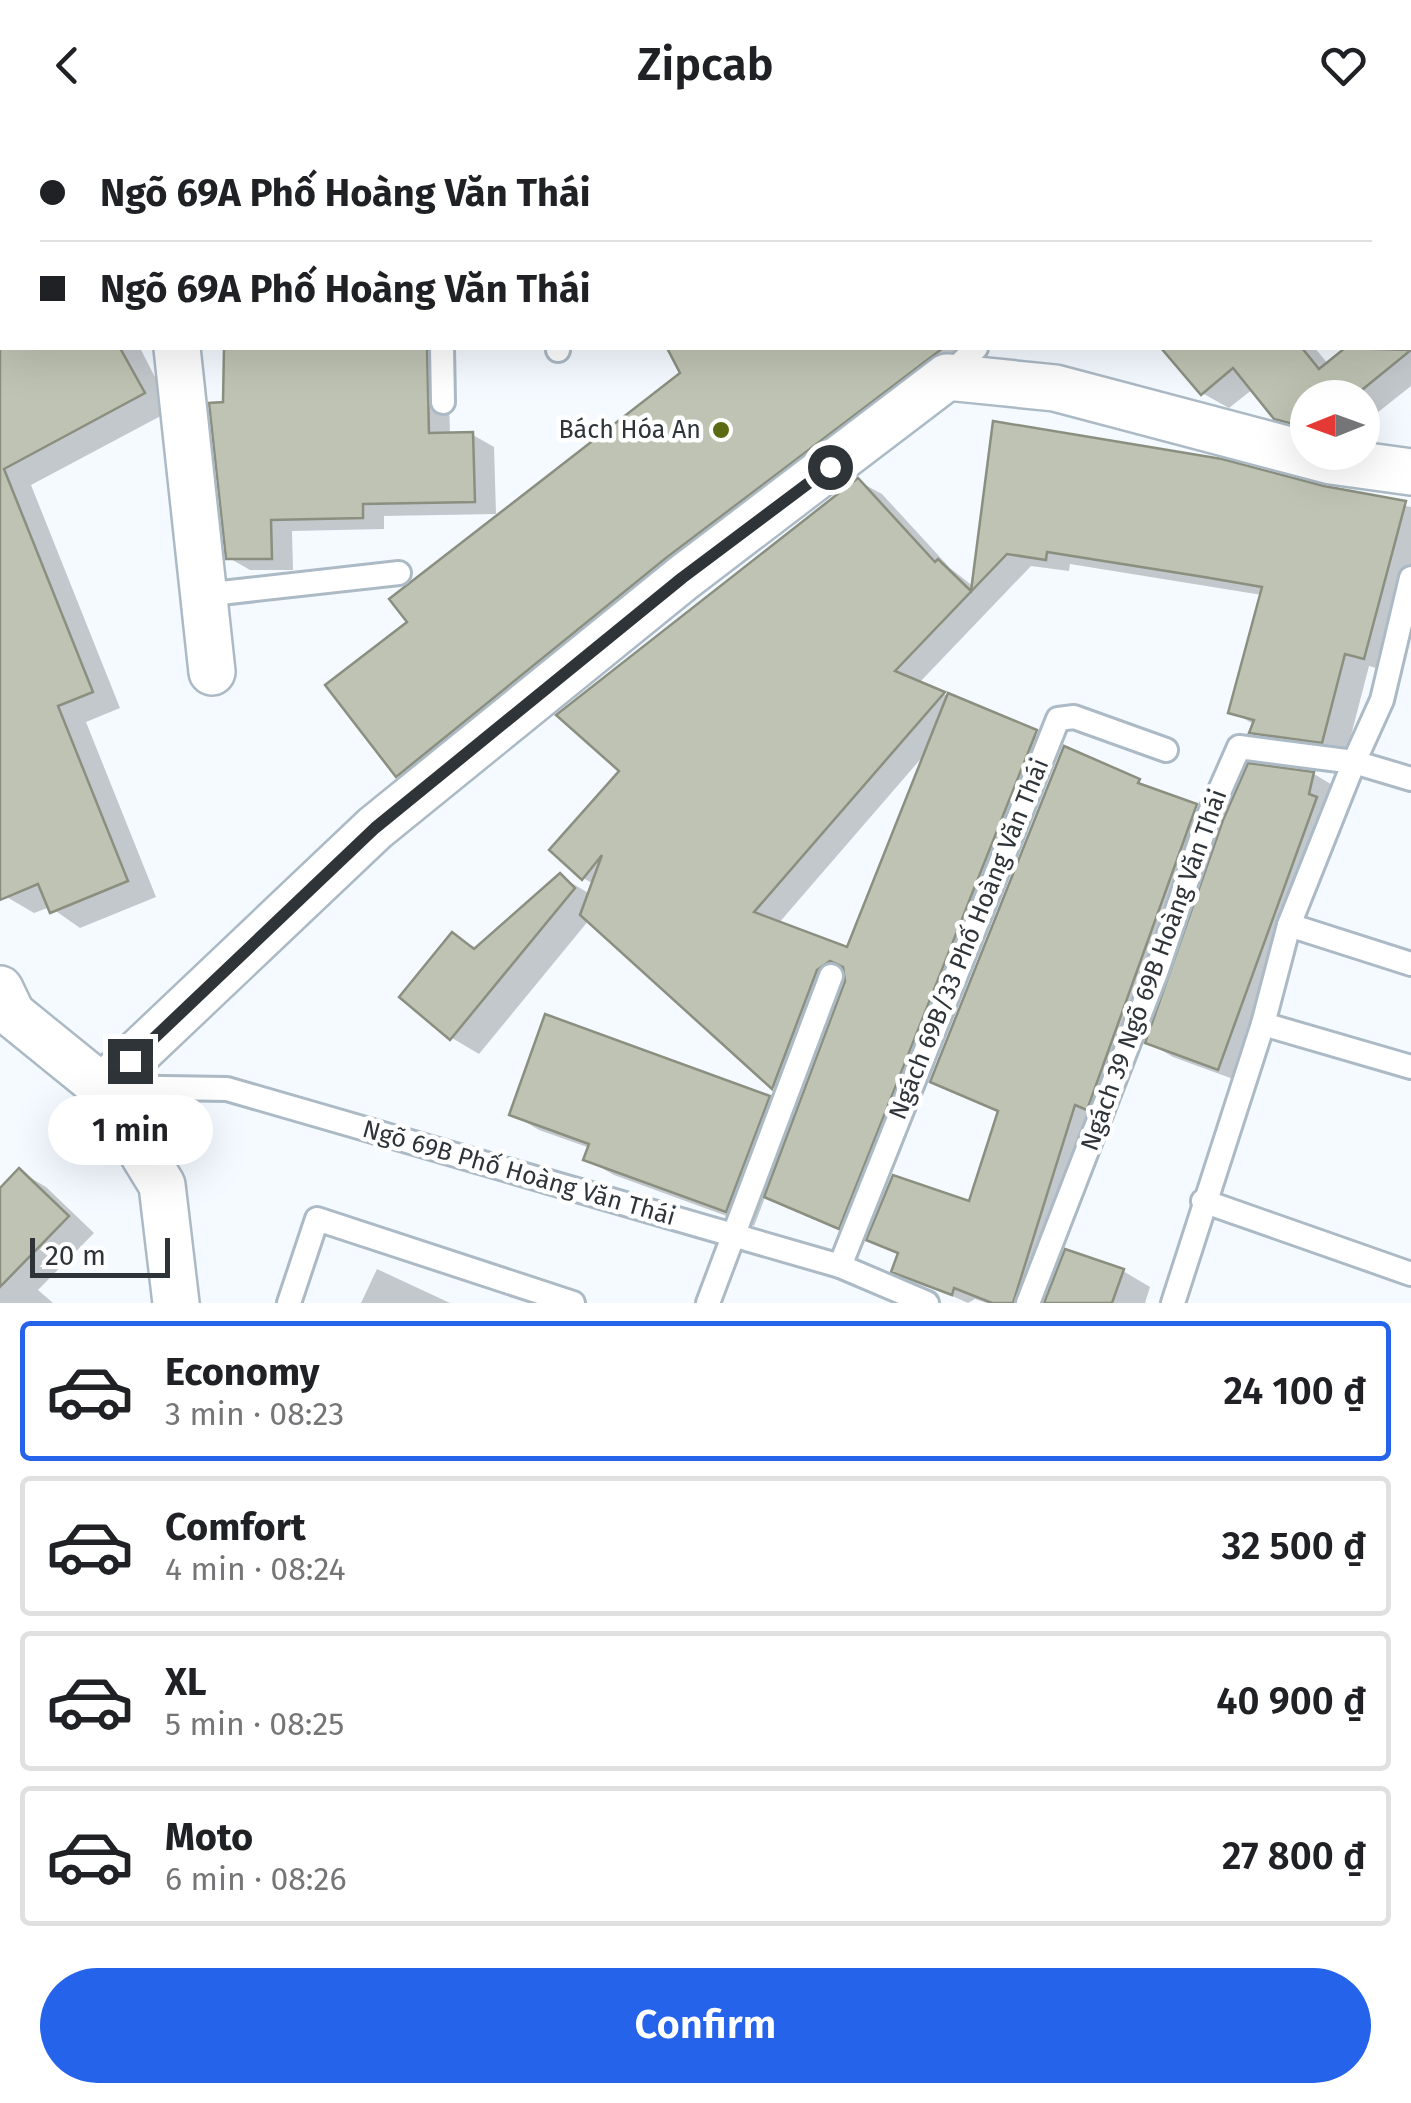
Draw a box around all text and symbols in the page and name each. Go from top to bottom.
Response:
icon: back [40,38,95,93]
text: Zipcab [637,38,774,92]
icon: heart [1316,38,1371,93]
text: Ngõ 69A Phố Hoàng Văn Thái [100,170,591,216]
text: Ngõ 69A Phố Hoàng Văn Thái [100,266,591,312]
north arrow [1290,380,1380,470]
map controls [1290,380,1380,470]
place label: Bách Hóa An [558,415,701,445]
marker: Bách Hóa An [710,419,732,441]
route start [808,445,853,490]
street label: Ngách 69B/33 Phố Hoàng Văn Thái [882,754,1055,1124]
street label: Ngách 39 Ngõ 69B Hoàng Văn Thái [1075,785,1233,1155]
route end [108,1039,153,1084]
callout: 1 min [48,1096,212,1166]
text: 1 min [92,1111,169,1149]
street label: Ngõ 69B Phố Hoàng Văn Thái [359,1113,679,1232]
scale bar [30,1233,170,1278]
text: 20 m [45,1239,106,1272]
icon: car [45,1346,135,1436]
text: Economy [165,1349,320,1395]
text: 24 100 ₫ [1223,1368,1366,1414]
text: 3 min · 08:23 [165,1395,344,1433]
icon: car [45,1501,135,1591]
text: Comfort [165,1504,306,1550]
text: 32 500 ₫ [1222,1523,1366,1569]
text: 4 min · 08:24 [165,1550,346,1588]
icon: car [45,1656,135,1746]
text: XL [165,1659,207,1705]
text: 40 900 ₫ [1216,1678,1366,1724]
text: 5 min · 08:25 [165,1705,344,1743]
icon: car [45,1811,135,1901]
text: Moto [165,1814,253,1860]
text: 27 800 ₫ [1222,1833,1366,1879]
text: 6 min · 08:26 [165,1860,346,1898]
button: Confirm [40,1968,1371,2083]

